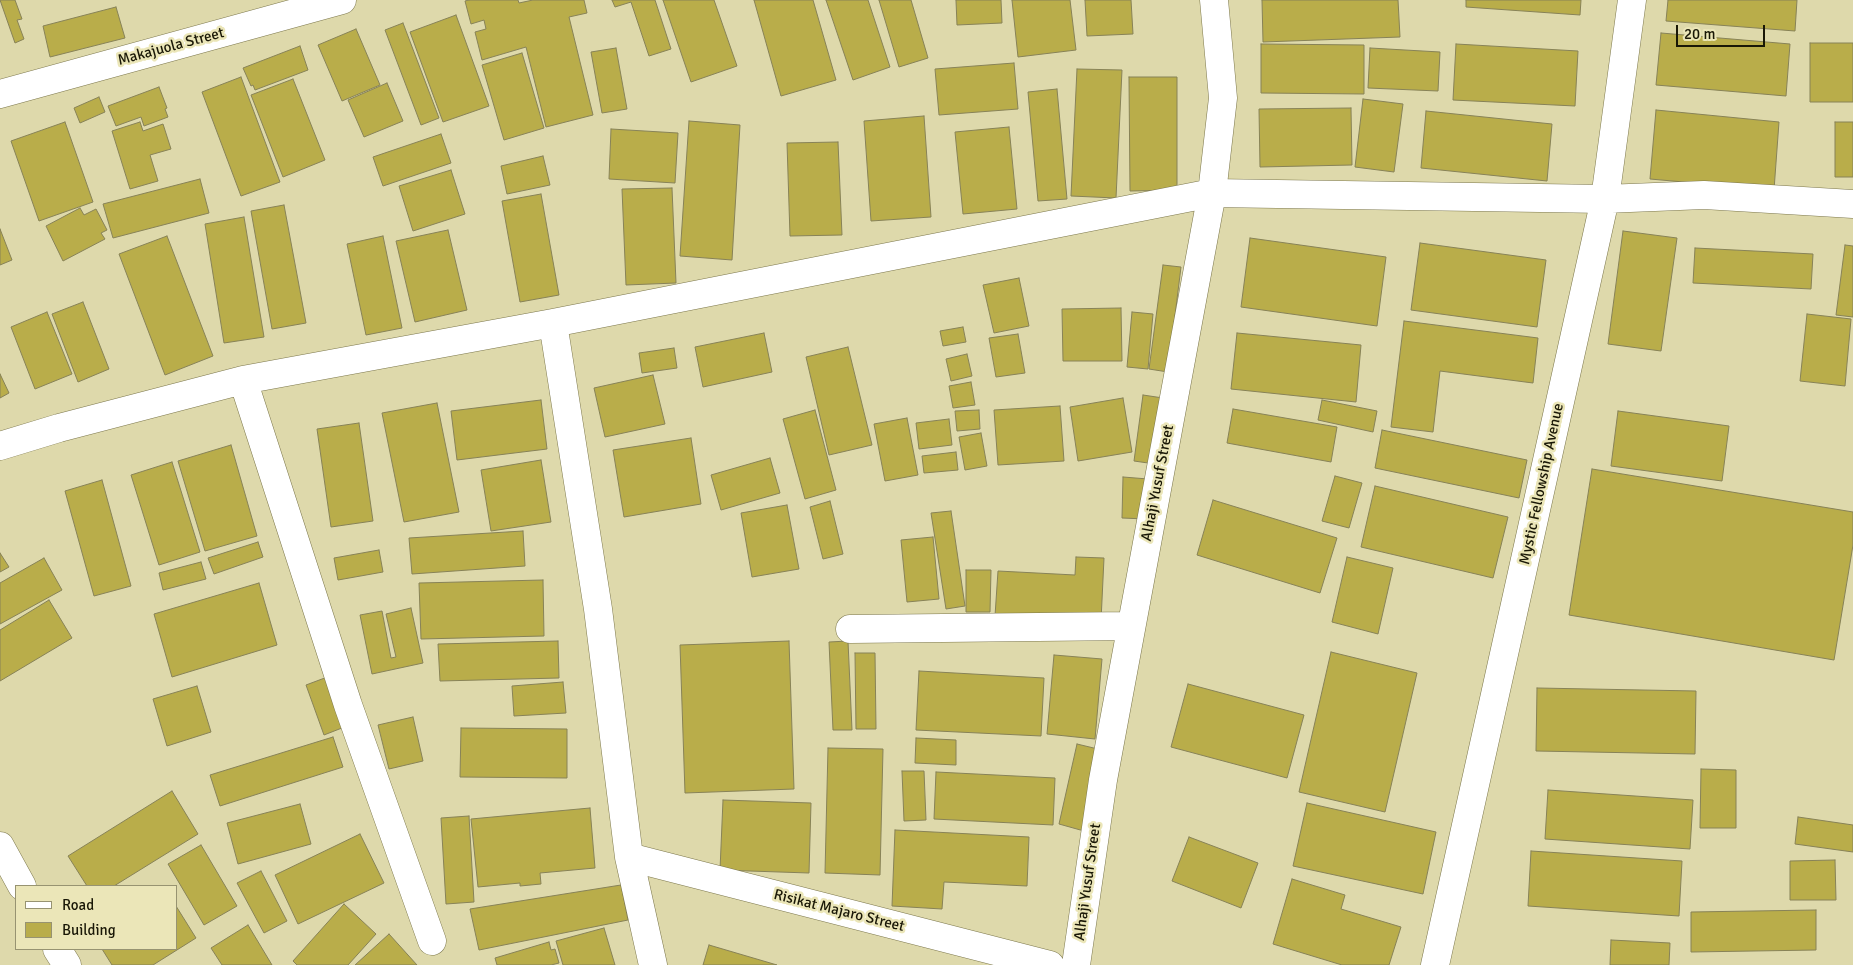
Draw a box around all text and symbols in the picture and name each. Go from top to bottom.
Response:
scale bar [1678,15,1767,47]
street label: Makajuola Street [116,24,226,70]
text: 20 m [1684,25,1715,43]
street label: Mystic Fellowship Avenue [1516,402,1568,566]
street label: Alhaji Yusuf Street [1138,423,1178,543]
street label: Alhaji Yusuf Street [1071,822,1105,942]
legend [15,885,178,950]
street label: Risikat Majaro Street [772,886,906,936]
text: Road [62,896,94,914]
text: Building [62,921,116,939]

